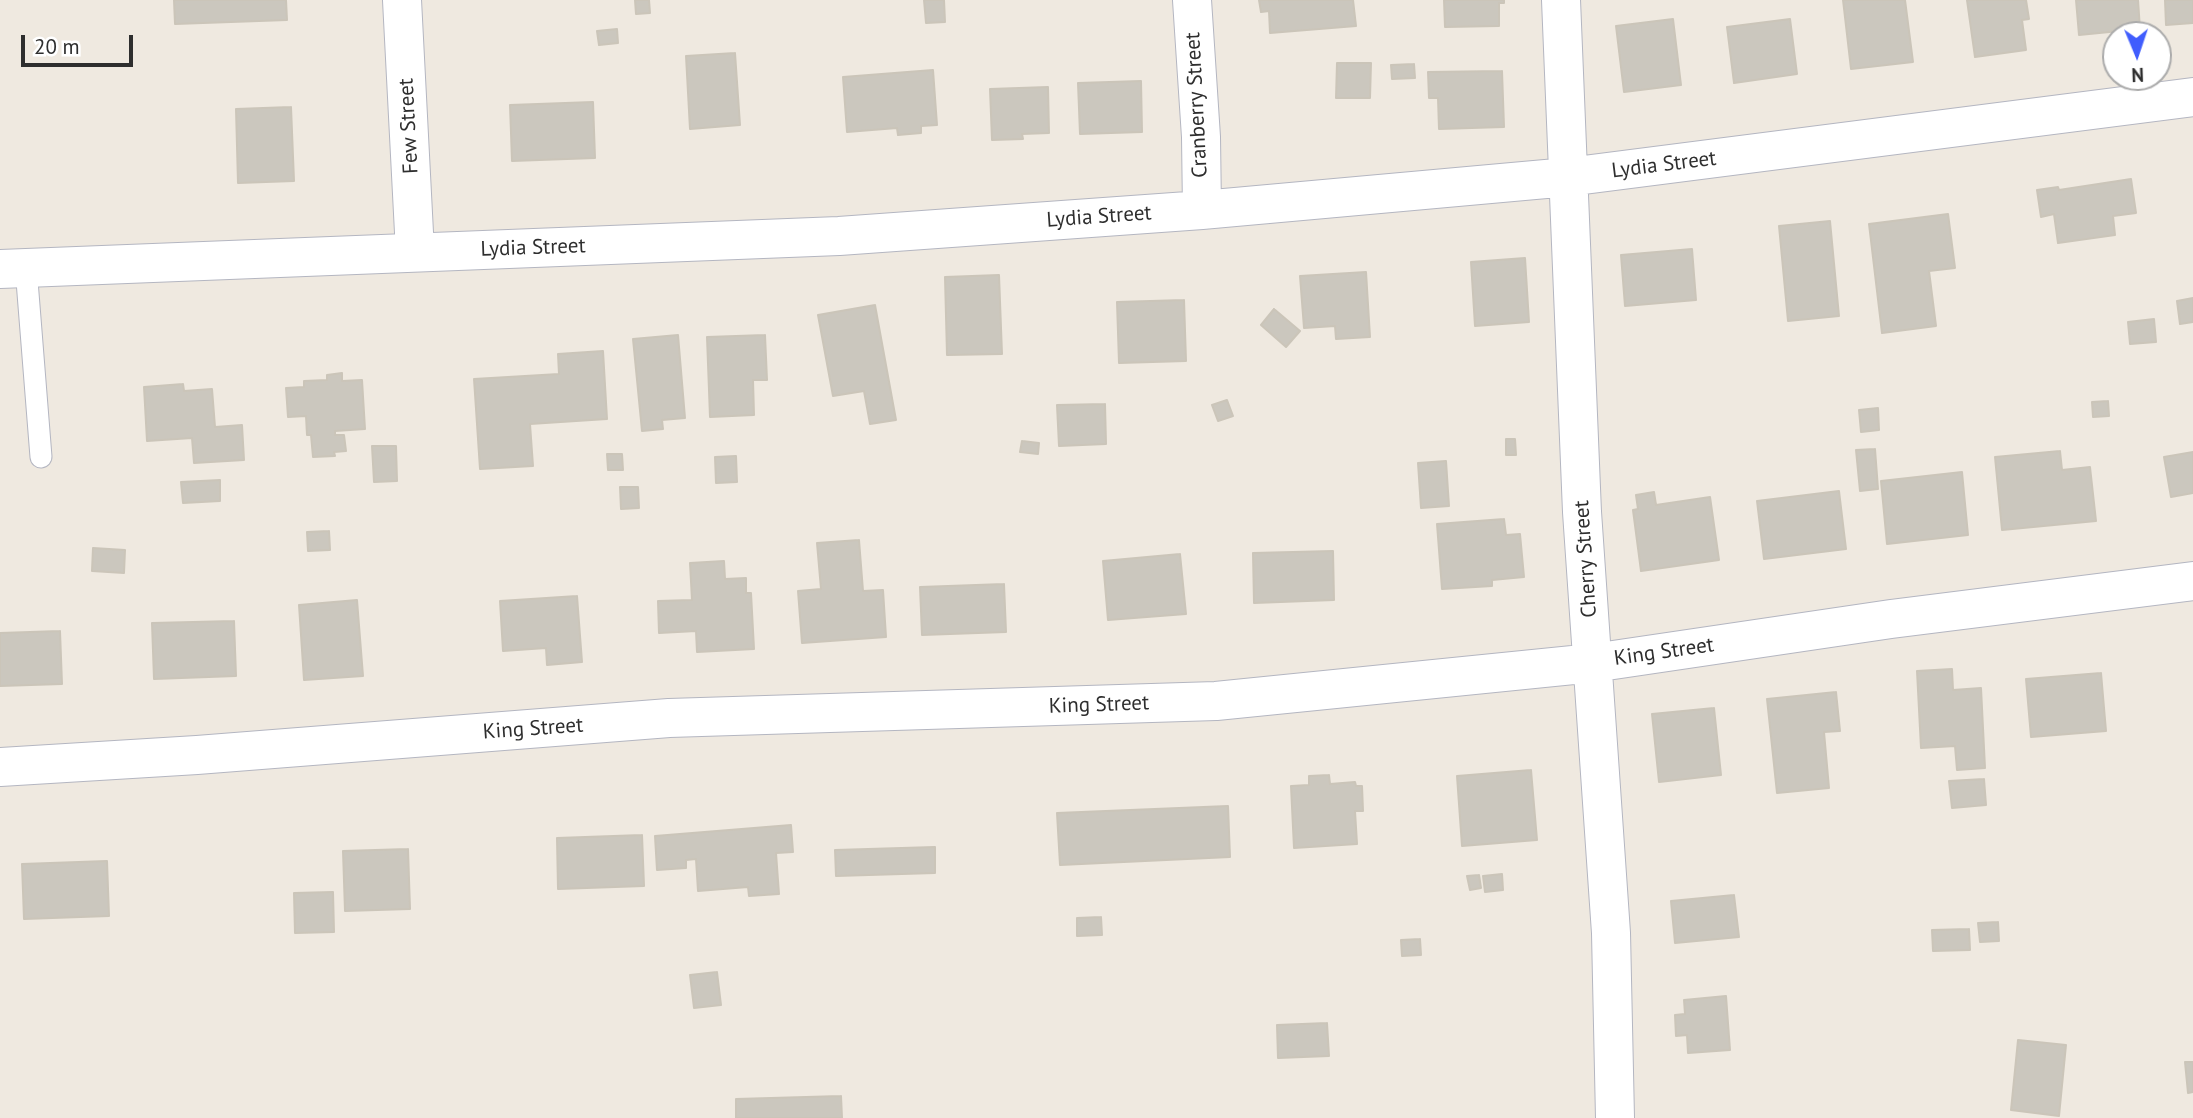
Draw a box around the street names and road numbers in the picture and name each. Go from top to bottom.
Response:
street label: Cranberry Street [1181,31,1213,179]
street label: Few Street [394,77,424,175]
street label: Lydia Street [1610,146,1718,184]
street label: Lydia Street [1046,201,1152,233]
street label: Lydia Street [480,234,586,262]
street label: Cherry Street [1569,500,1603,618]
street label: King Street [1613,633,1715,671]
street label: King Street [1048,691,1150,719]
street label: King Street [482,713,584,745]

